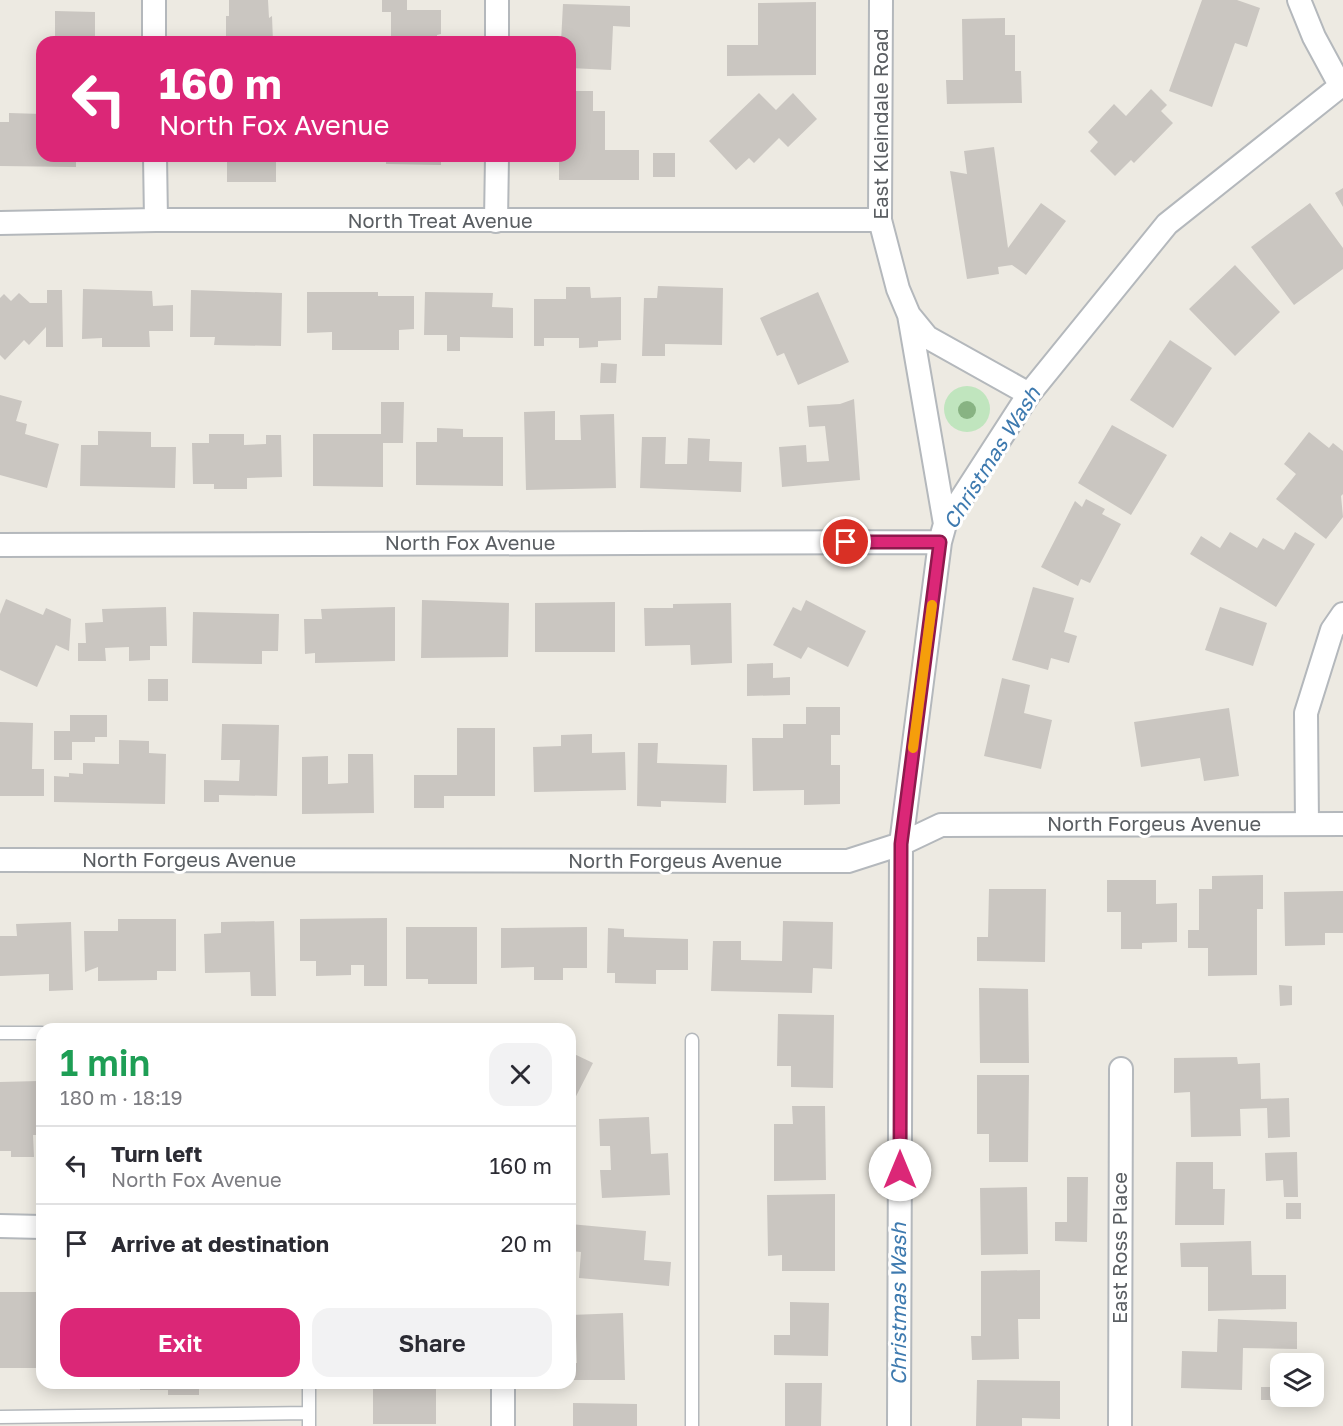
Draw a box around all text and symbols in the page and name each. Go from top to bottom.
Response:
street label: East Kleindale Road [868,28,892,220]
text: 160 m [159,58,282,108]
icon: left [60,60,138,138]
text: North Fox Avenue [159,109,389,141]
street label: North Treat Avenue [347,208,533,232]
water label: Christmas Wash [937,381,1046,533]
pin [820,516,871,567]
icon: arrive [829,525,862,558]
street label: North Fox Avenue [385,530,555,554]
street label: North Forgeus Avenue [1047,811,1261,835]
street label: North Forgeus Avenue [82,847,296,871]
street label: North Forgeus Avenue [568,848,782,872]
text: 1 min [60,1041,150,1084]
button: close [489,1043,552,1106]
text: 180 m · 18:19 [60,1085,183,1109]
position arrow [868,1138,932,1202]
text: Turn left [111,1140,202,1167]
icon: left [60,1149,93,1182]
text: 160 m [489,1152,552,1179]
text: North Fox Avenue [111,1167,282,1191]
street label: East Ross Place [1107,1172,1131,1324]
water label: Christmas Wash [885,1222,911,1385]
icon: arrive [60,1227,93,1260]
text: Arrive at destination [111,1230,329,1257]
text: 20 m [501,1230,552,1257]
button: Exit [60,1308,300,1377]
button: Share [312,1308,552,1377]
map controls [1270,1353,1324,1407]
button: layers [1270,1353,1324,1407]

